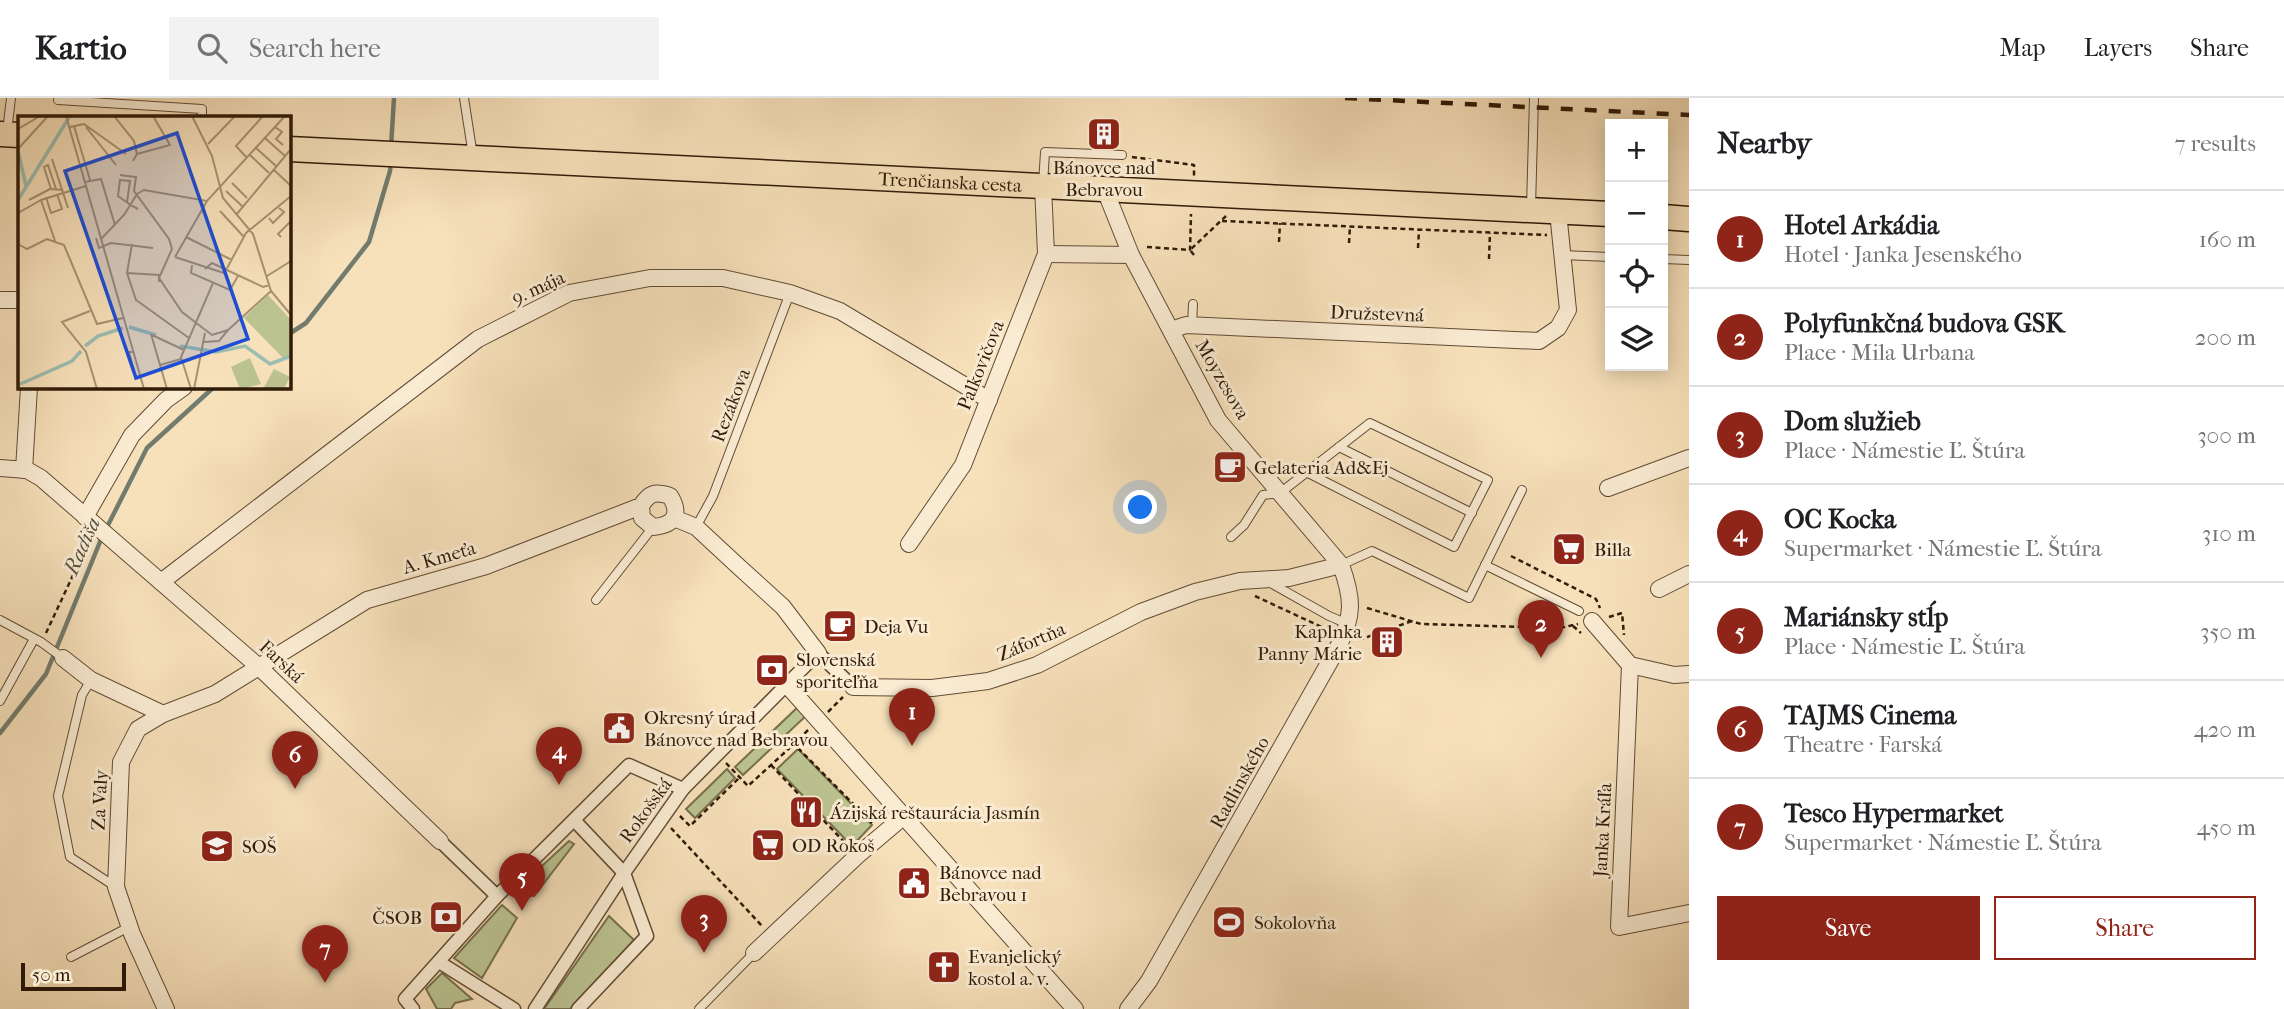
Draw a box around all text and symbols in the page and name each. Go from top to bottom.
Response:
search box [169,17,659,80]
text: Kartio [35,29,127,68]
icon: search [193,29,231,67]
text: Search here [249,33,381,64]
text: Map [2000,34,2046,62]
text: Layers [2084,34,2152,62]
text: Share [2190,34,2249,62]
building icon: Bánovce nad Bebravou [1085,115,1123,153]
inset map [18,116,290,388]
map controls [1605,119,1668,371]
button: + [1605,119,1668,182]
text: Nearby [1717,126,1812,161]
text: 7 results [2175,130,2256,157]
place label: Bánovce nad Bebravou [1053,157,1156,201]
street label: Trenčianska cesta [878,168,1023,197]
button: − [1605,182,1668,245]
text: Hotel Arkádia [1784,210,1939,241]
text: 1 [1736,226,1744,253]
text: 160 m [2199,226,2256,253]
text: Hotel · Janka Jesenského [1784,241,2022,268]
button: locate [1605,245,1668,308]
street label: 9. mája [508,266,569,309]
street label: Družstevná [1330,301,1425,327]
button: layers [1605,308,1668,371]
text: Polyfunkčná budova GSK [1784,308,2064,339]
street label: Palkovičova [953,317,1009,413]
text: 2 [1734,324,1746,351]
text: 200 m [2195,324,2256,351]
street label: Moyzesova [1190,336,1254,424]
text: Place · Mila Urbana [1784,339,1975,366]
street label: Rezákova [707,365,755,445]
text: Dom služieb [1784,406,1921,437]
text: 3 [1735,422,1745,449]
text: 300 m [2197,422,2256,449]
text: Place · Námestie Ľ. Štúra [1784,437,2025,464]
cafe icon: Gelateria Ad&Ej [1211,448,1249,486]
place label: Gelateria Ad&Ej [1254,457,1388,479]
your location [1123,490,1157,524]
text: OC Kocka [1784,504,1896,535]
water label: Radiša [58,514,105,580]
text: 4 [1733,520,1747,547]
text: 310 m [2202,520,2256,547]
supermarket icon: Billa [1550,530,1588,568]
text: Supermarket · Námestie Ľ. Štúra [1784,535,2102,562]
street label: A. Kmeťa [399,537,478,579]
place label: Billa [1594,539,1631,561]
pin: 2 [1518,600,1564,658]
text: Mariánsky stĺp [1784,602,1948,633]
cafe icon: Deja Vu [821,607,859,645]
place label: Deja Vu [864,616,929,638]
street label: Záfortňa [994,618,1069,666]
text: 5 [1735,618,1745,645]
text: 350 m [2200,618,2256,645]
place label: Kaplnka Panny Márie [1257,621,1362,665]
building icon: Kaplnka Panny Márie [1368,623,1406,661]
text: Place · Námestie Ľ. Štúra [1784,633,2025,660]
street label: Farská [255,636,308,688]
place label: Slovenská sporiteľňa [796,649,878,693]
bank icon: Slovenská sporiteľňa [753,651,791,689]
pin: 1 [889,688,935,746]
text: TAJMS Cinema [1784,700,1956,731]
place label: Okresný úrad Bánovce nad Bebravou [644,707,828,751]
public building icon: Okresný úrad Bánovce nad Bebravou [600,709,638,747]
text: 6 [1734,716,1746,743]
text: 420 m [2194,716,2256,743]
pin: 4 [536,727,582,785]
pin: 6 [272,731,318,789]
text: Theatre · Farská [1784,731,1942,758]
street label: Radlinského [1206,733,1274,832]
street label: Za Valy [87,768,113,831]
street label: Rokošská [615,774,677,847]
street label: Janka Kráľa [1589,782,1616,880]
restaurant icon: Ázijská reštaurácia Jasmín [787,793,825,831]
text: Tesco Hypermarket [1784,798,2004,829]
place label: Ázijská reštaurácia Jasmín [829,802,1040,824]
text: 7 [1734,814,1746,841]
text: 450 m [2196,814,2256,841]
supermarket icon: OD Rokoš [749,826,787,864]
school or university icon: SOŠ [198,827,236,865]
text: Supermarket · Námestie Ľ. Štúra [1784,829,2102,856]
place label: SOŠ [242,835,277,858]
place label: OD Rokoš [792,835,875,857]
pin: 5 [499,853,545,911]
place label: Bánovce nad Bebravou 1 [939,862,1042,906]
public building icon: Bánovce nad Bebravou 1 [895,864,933,902]
pin: 3 [681,895,727,953]
button: Save [1717,896,1980,960]
button: Share [1994,896,2256,960]
bank icon: ČSOB [427,898,465,936]
sports icon: Sokolovňa [1210,903,1248,941]
place label: ČSOB [372,906,422,929]
place label: Sokolovňa [1254,912,1336,934]
pin: 7 [302,925,348,983]
place label: Evanjelický kostol a. v. [968,946,1062,990]
church icon: Evanjelický kostol a. v. [925,948,963,986]
scale bar [21,960,126,992]
text: 50 m [32,964,71,986]

